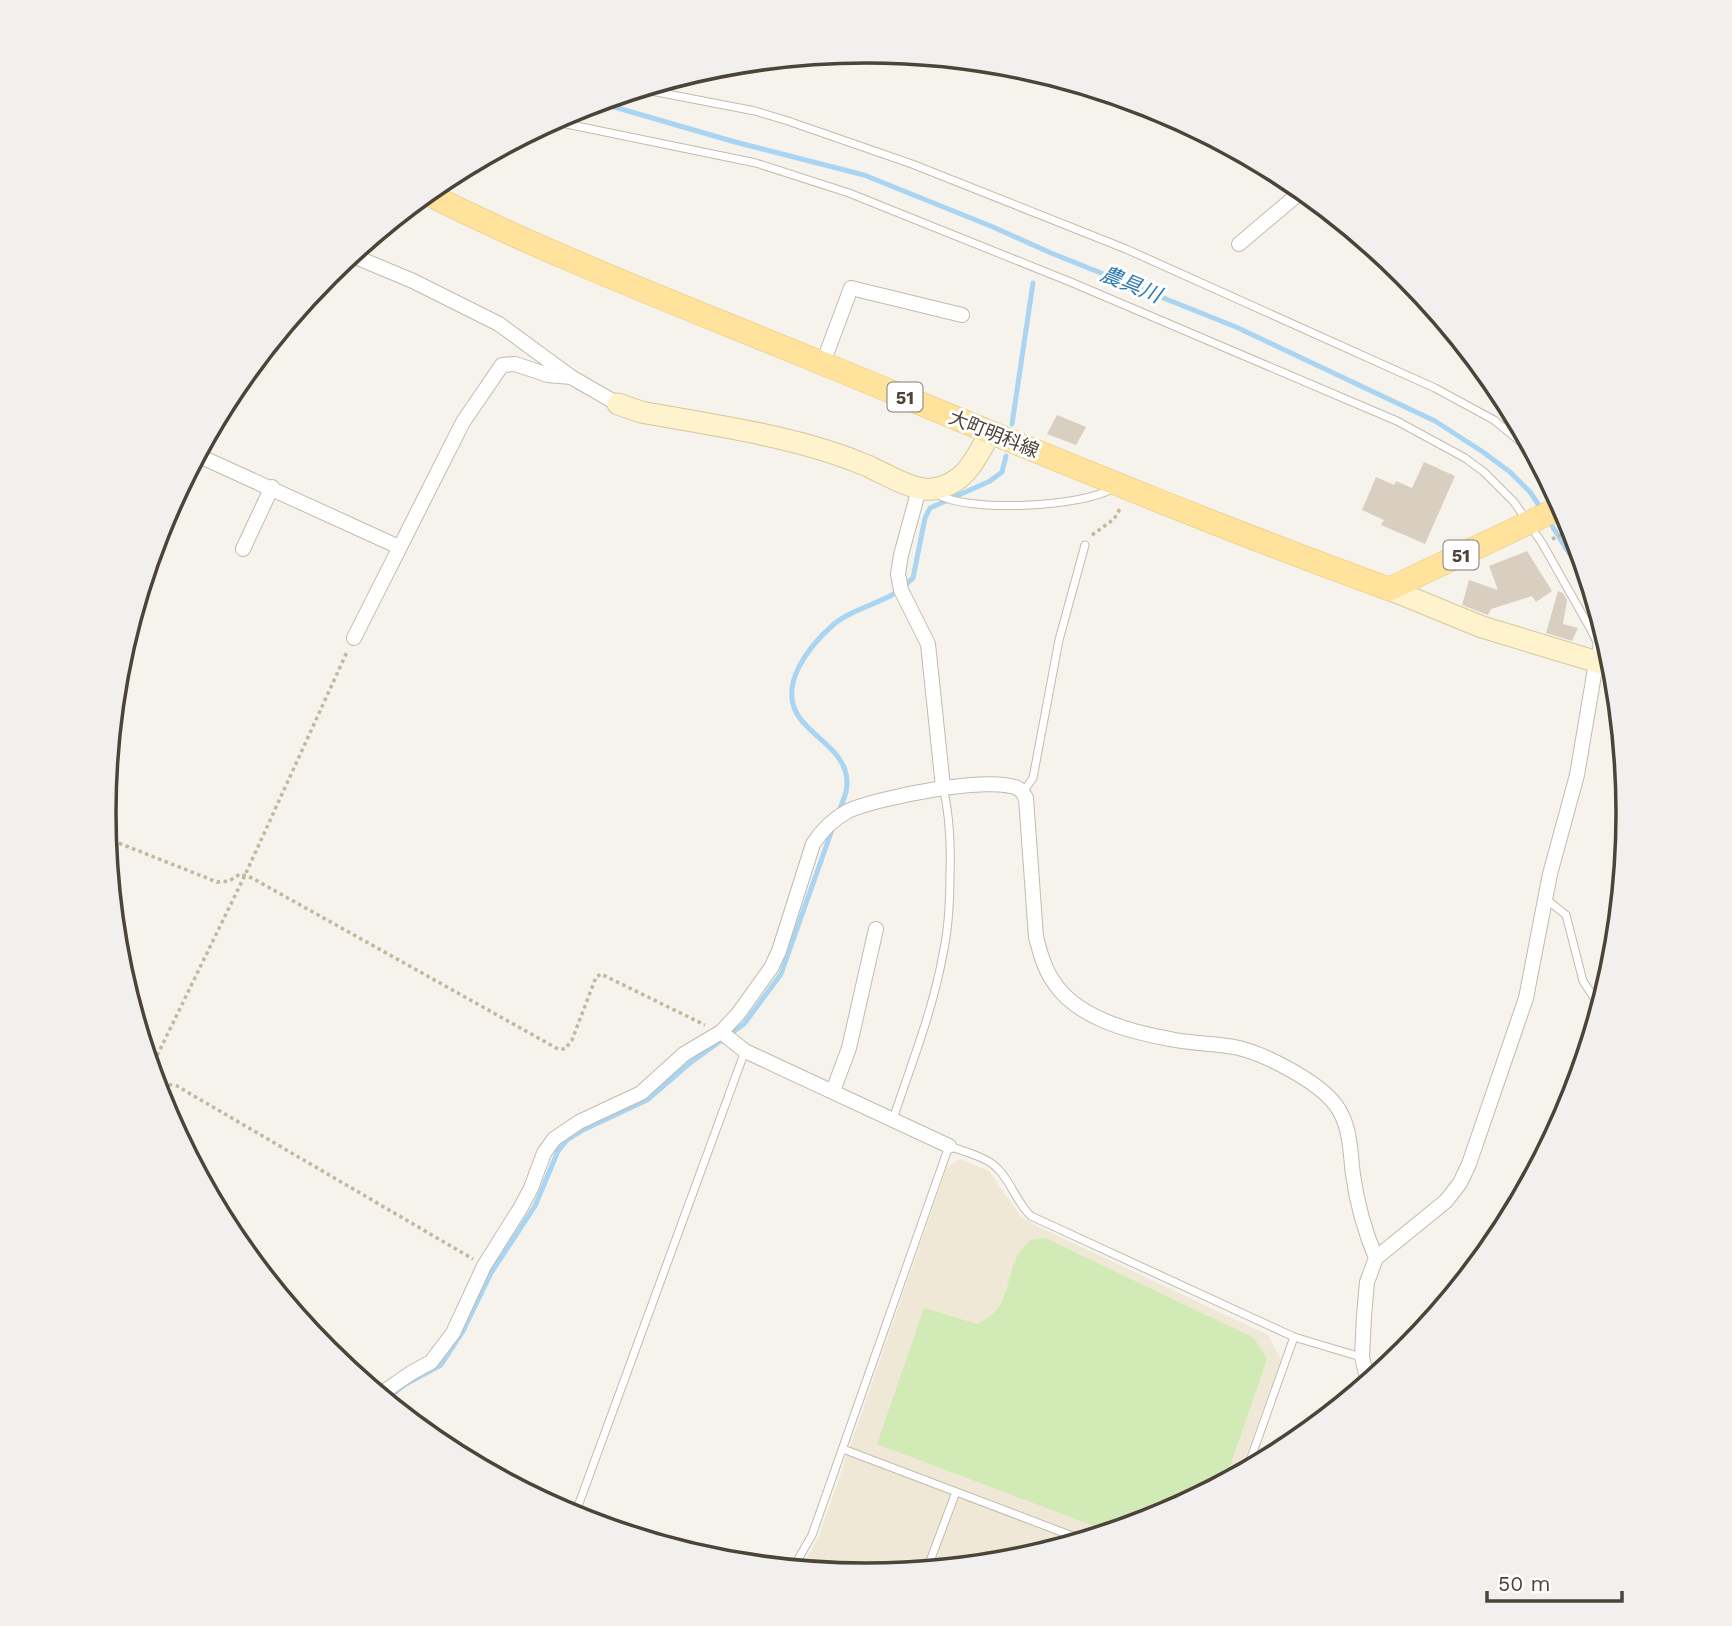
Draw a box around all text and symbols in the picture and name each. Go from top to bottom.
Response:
water label: 農具川 [1097,261,1167,308]
road number: 51 [888,382,922,412]
street label: 大町明科線 [946,406,1042,462]
road number: 51 [1444,540,1478,570]
scale bar [1487,1560,1622,1604]
text: 50 m [1498,1571,1550,1596]

